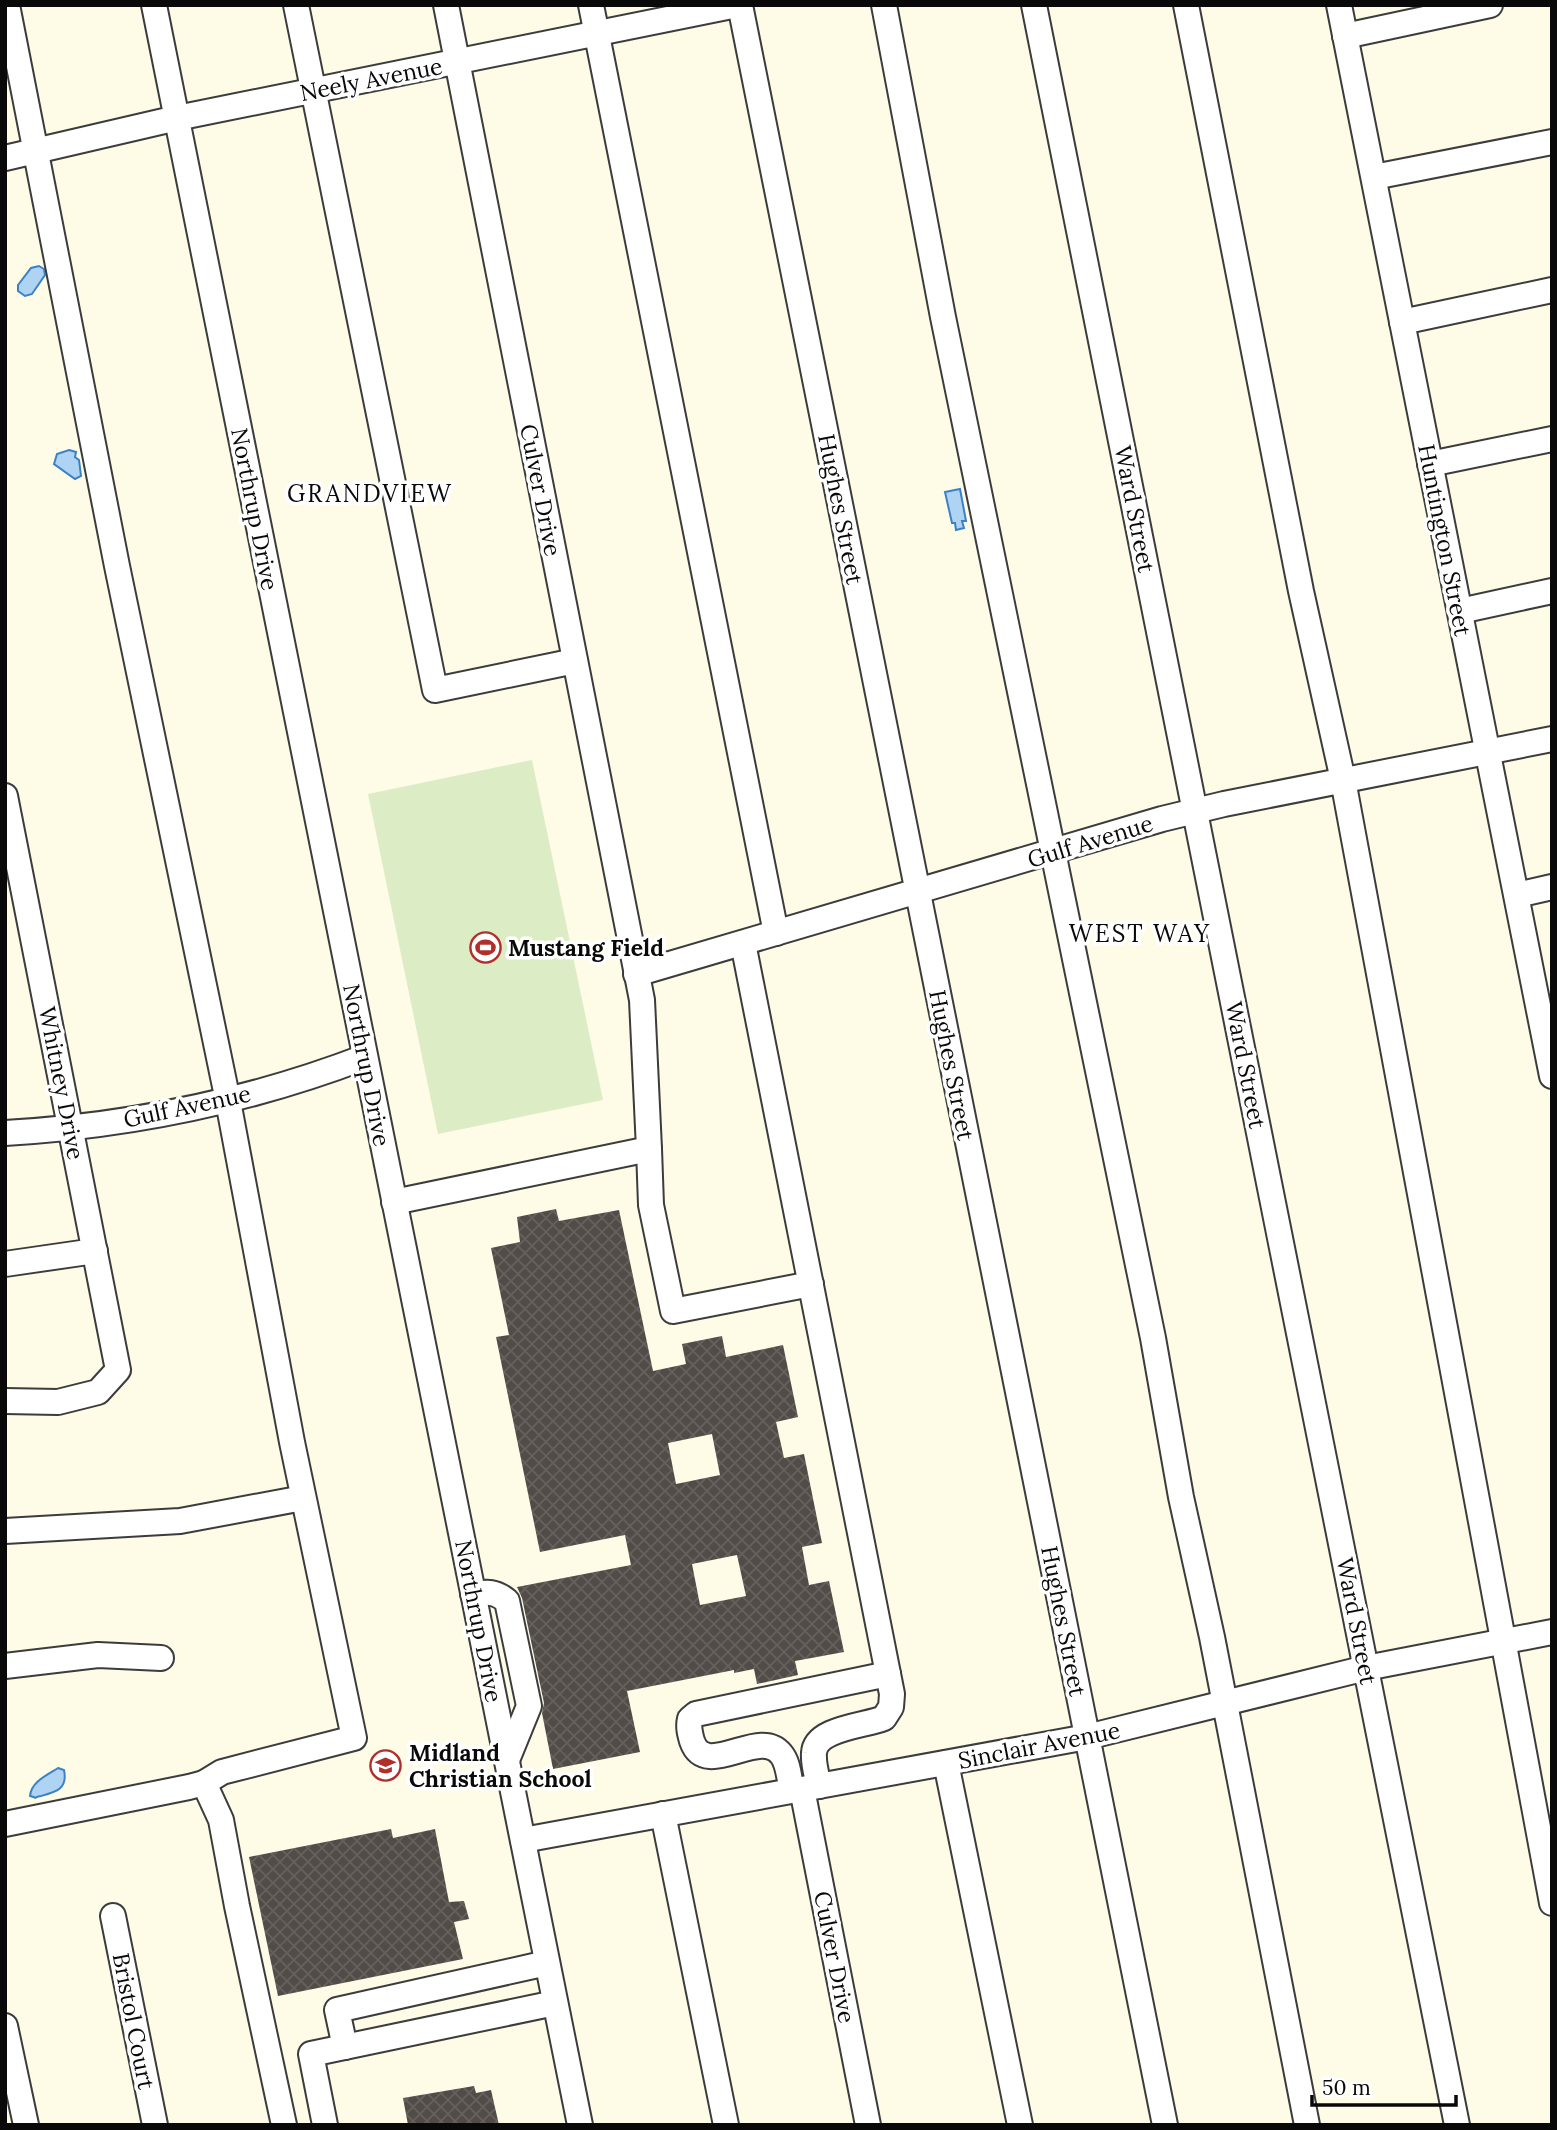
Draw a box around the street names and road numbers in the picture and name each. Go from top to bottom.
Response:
street label: Neely Avenue [297,51,445,107]
street label: Culver Drive [514,422,568,558]
street label: Northrup Drive [225,425,285,593]
street label: Hughes Street [812,431,870,587]
street label: Huntington Street [1412,442,1478,638]
street label: Ward Street [1108,443,1162,575]
street label: Gulf Avenue [1024,808,1156,874]
street label: Northrup Drive [337,981,397,1149]
street label: Hughes Street [923,987,981,1143]
street label: Ward Street [1219,999,1273,1131]
street label: Whitney Drive [33,1004,91,1162]
street label: Gulf Avenue [121,1078,253,1134]
street label: Northrup Drive [449,1537,509,1705]
street label: Hughes Street [1035,1543,1093,1699]
street label: Ward Street [1330,1555,1384,1687]
street label: Sinclair Avenue [956,1715,1122,1775]
street label: Culver Drive [808,1889,862,2025]
street label: Bristol Court [107,1950,161,2092]

